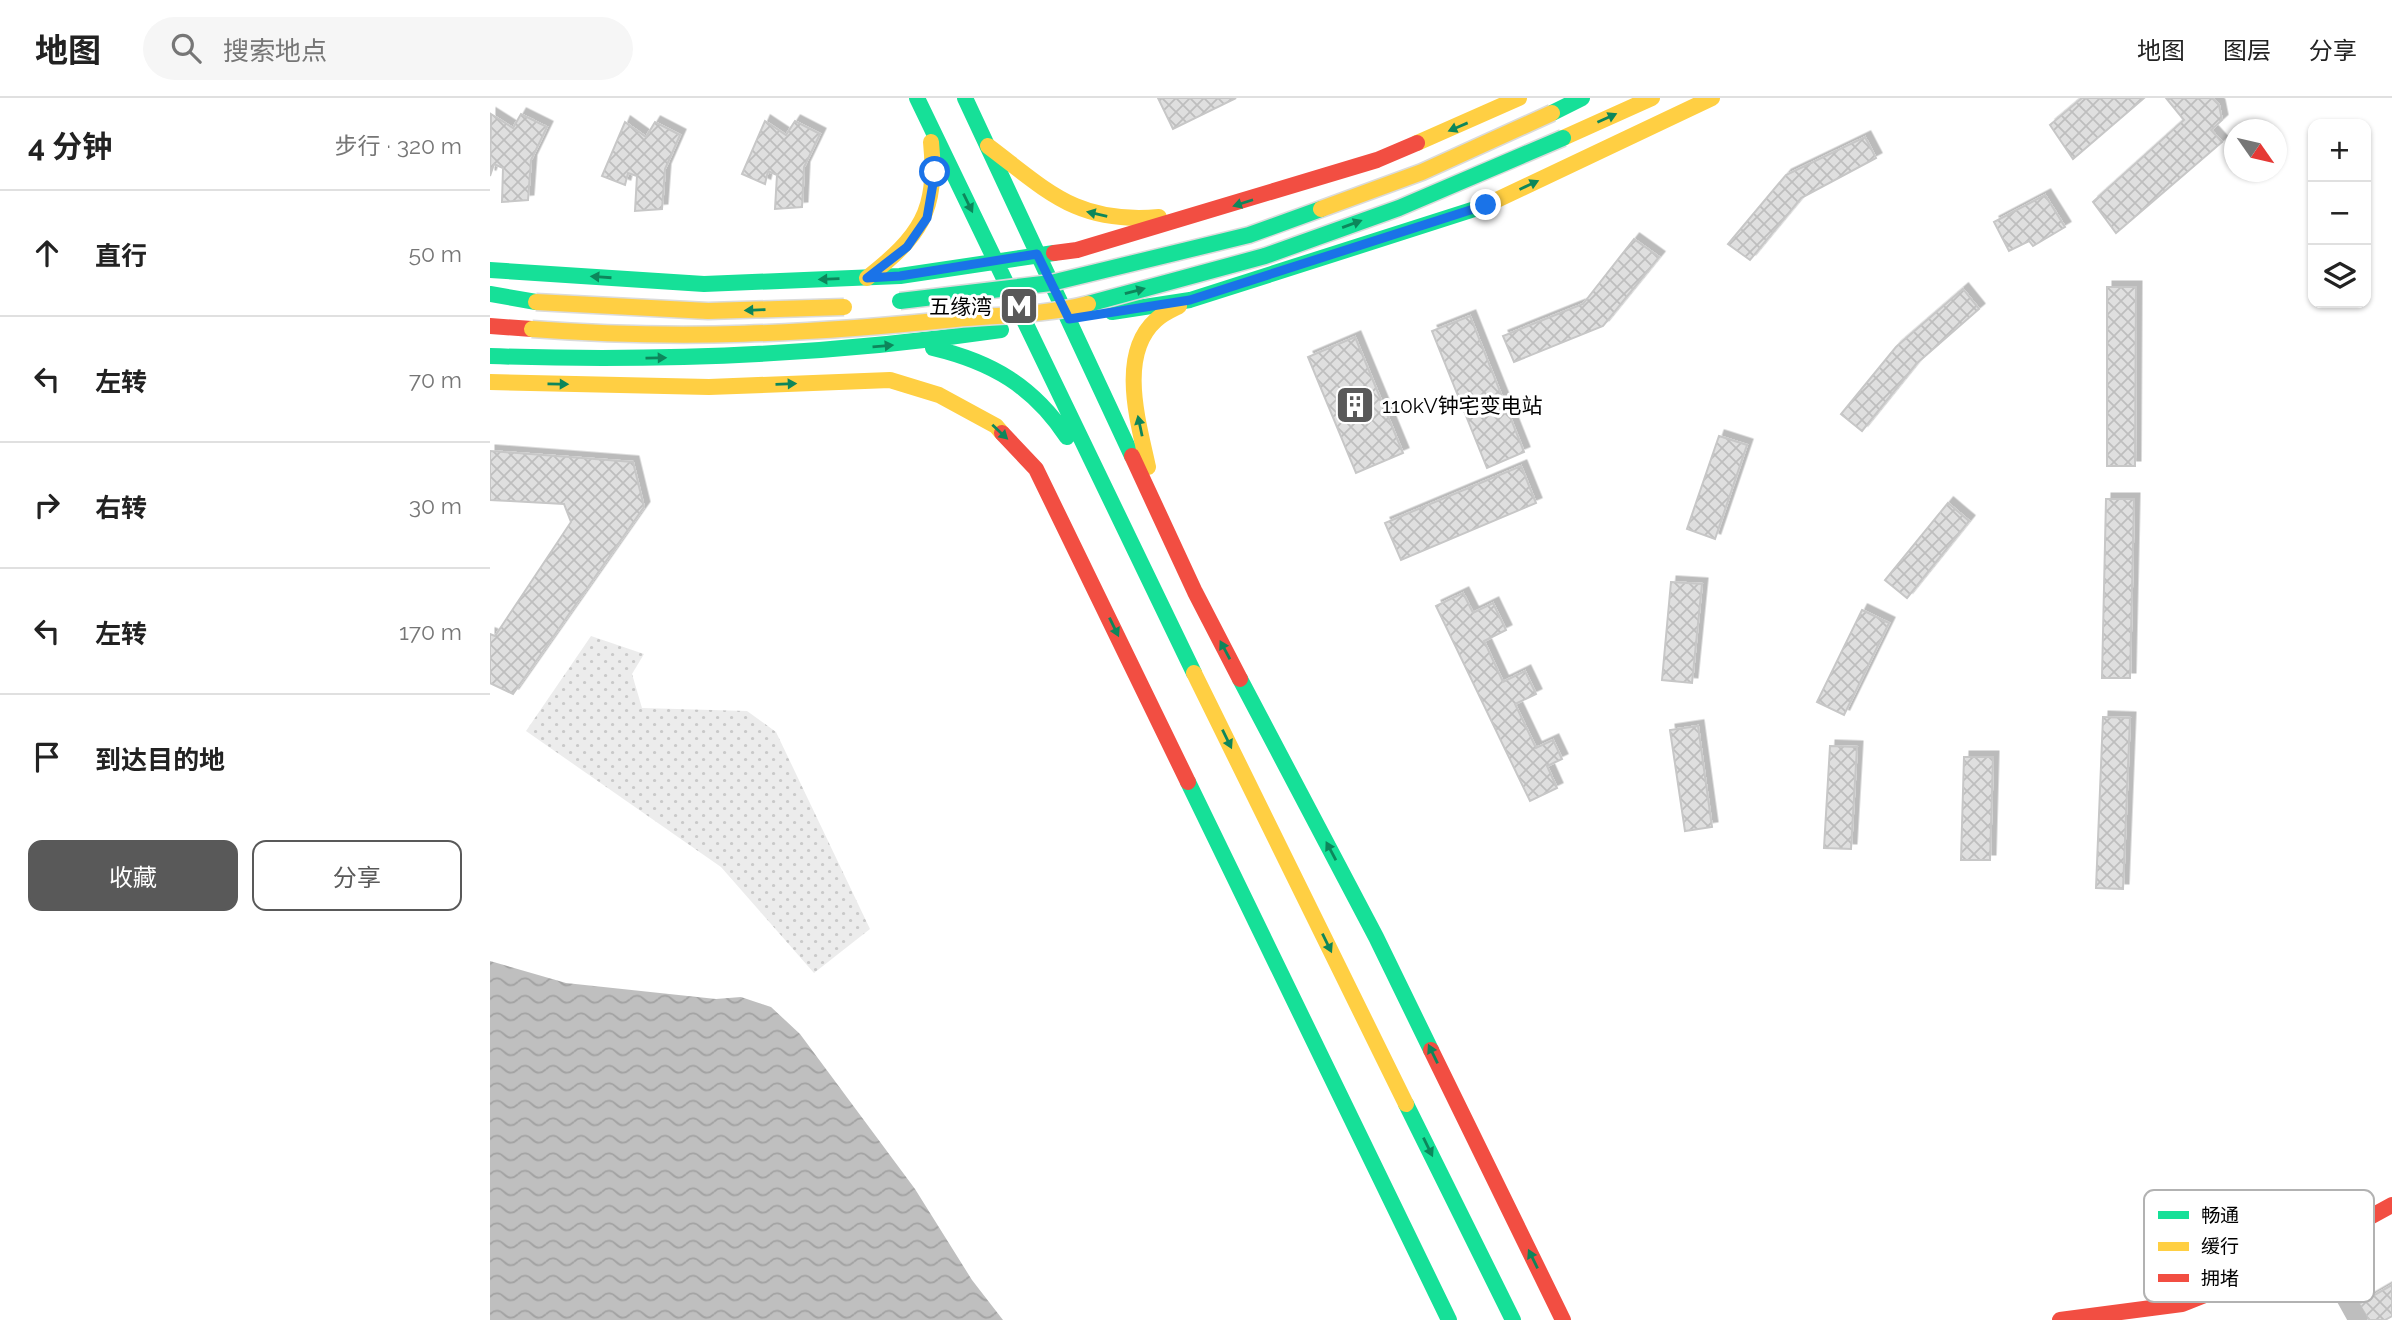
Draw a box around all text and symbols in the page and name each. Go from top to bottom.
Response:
search box [143,17,633,80]
icon: search [167,29,205,67]
text: 地图 [35,31,101,70]
text: 搜索地点 [223,36,327,66]
text: 地图 [2137,36,2185,65]
text: 图层 [2223,36,2271,65]
text: 分享 [2309,36,2357,65]
one-way arrow [1597,112,1618,123]
north arrow [2224,119,2287,182]
map controls [2308,119,2371,308]
button: + [2308,119,2371,182]
one-way arrow [1447,121,1468,132]
text: 4 分钟 [28,129,112,164]
text: 步行 · 320 m [335,132,462,159]
route start [919,156,950,187]
one-way arrow [1519,179,1539,190]
button: − [2308,182,2371,245]
route end [1470,189,1501,220]
one-way arrow [963,193,974,213]
one-way arrow [1233,198,1254,208]
one-way arrow [1086,208,1108,219]
one-way arrow [1342,219,1363,230]
icon: ahead [28,234,66,272]
text: 50 m [408,240,462,267]
text: 直行 [95,241,147,271]
button: layers [2308,245,2371,308]
one-way arrow [590,271,612,282]
one-way arrow [817,274,839,285]
metro station icon: 五缘湾 [998,285,1040,327]
one-way arrow [1125,286,1146,296]
place label: 五缘湾 [929,294,992,319]
one-way arrow [744,304,766,315]
one-way arrow [872,341,894,352]
one-way arrow [645,352,667,364]
icon: left [28,360,66,398]
text: 70 m [409,366,462,393]
text: 左转 [95,367,147,397]
one-way arrow [547,378,569,390]
one-way arrow [775,379,797,390]
building icon: 110kV钟宅变电站 [1334,384,1376,426]
place label: 110kV钟宅变电站 [1382,393,1543,418]
one-way arrow [1134,415,1145,437]
one-way arrow [991,424,1009,440]
icon: right [28,486,66,524]
text: 30 m [409,492,462,519]
text: 右转 [95,493,147,523]
icon: left [28,612,66,650]
one-way arrow [1108,617,1119,637]
text: 170 m [399,618,462,645]
text: 左转 [95,619,147,649]
one-way arrow [1219,640,1231,660]
one-way arrow [1221,729,1232,749]
icon: arrive [28,738,66,776]
text: 到达目的地 [95,745,225,775]
button: 收藏 [28,840,238,911]
button: 分享 [252,840,462,911]
one-way arrow [1325,841,1337,861]
one-way arrow [1322,933,1333,953]
one-way arrow [1428,1044,1439,1064]
one-way arrow [1422,1137,1433,1157]
legend [2144,1190,2374,1302]
text: 畅通 [2201,1204,2239,1226]
text: 缓行 [2201,1235,2239,1257]
one-way arrow [1528,1249,1539,1269]
text: 拥堵 [2201,1267,2239,1289]

